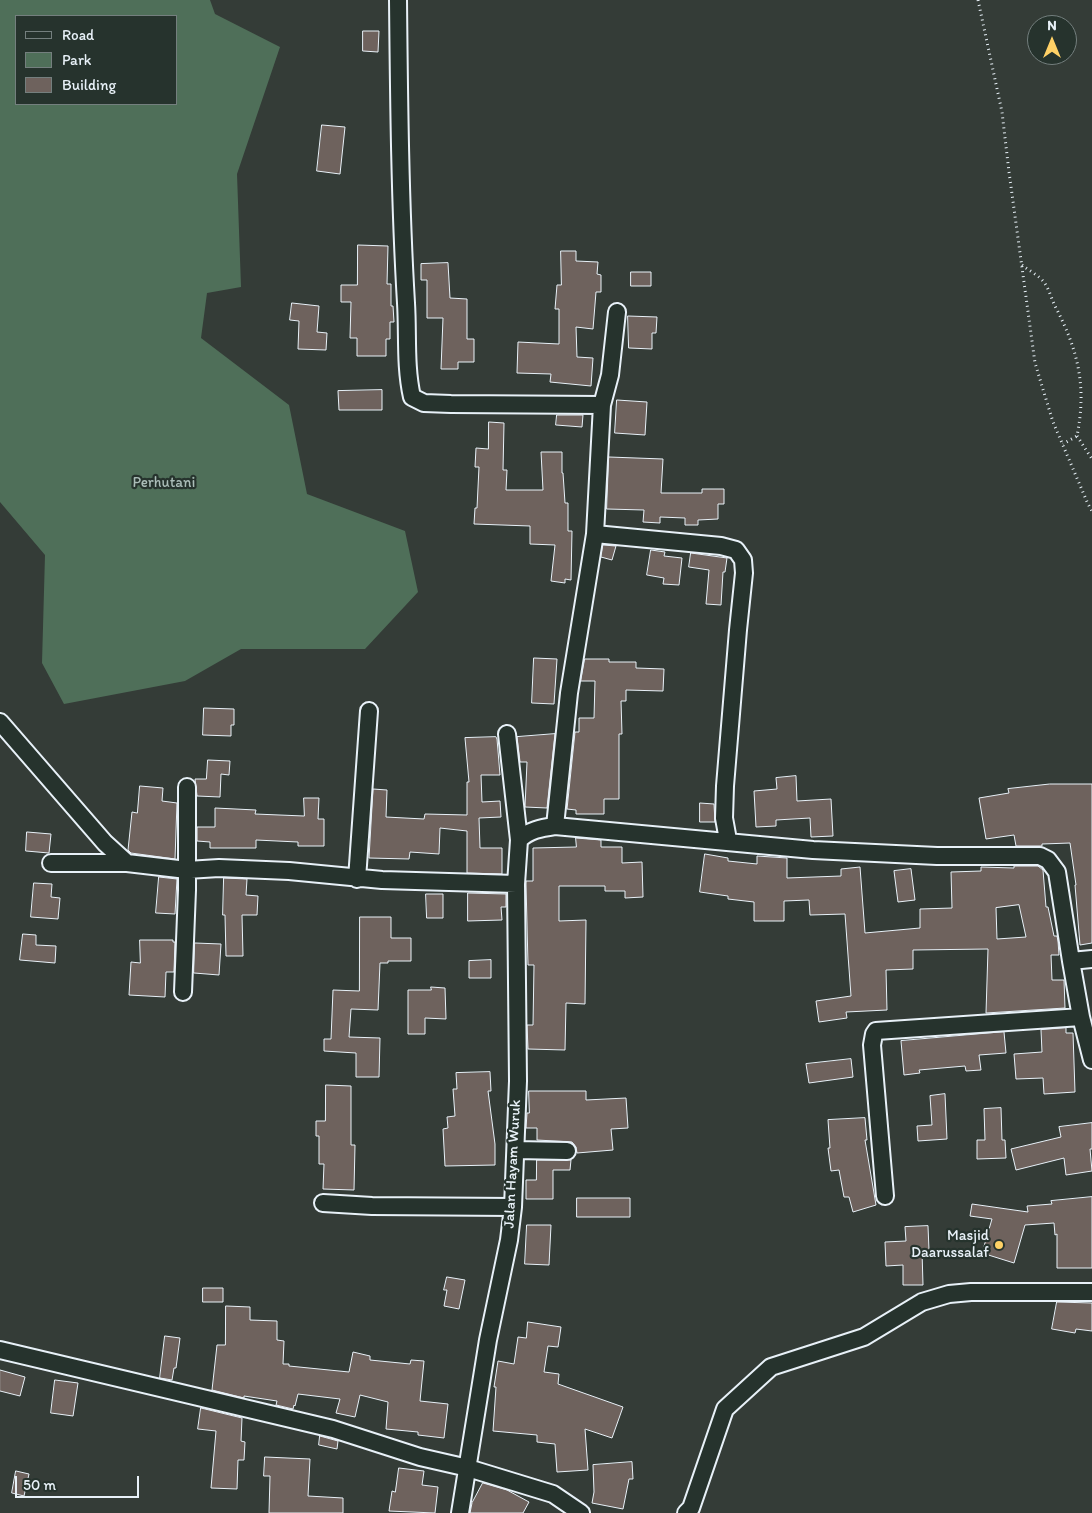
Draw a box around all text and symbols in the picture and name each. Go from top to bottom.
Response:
legend [15,15,178,105]
north arrow [1027,15,1077,65]
text: N [1047,17,1057,34]
text: Road [62,26,94,44]
text: Park [62,51,92,69]
text: Building [62,76,116,94]
park label: Perhutani [133,474,195,492]
street label: Jalan Hayam Wuruk [501,1099,525,1229]
place label: Masjid Daarussalaf [911,1227,989,1262]
marker: Masjid Daarussalaf [993,1239,1005,1251]
scale bar [18,1466,141,1498]
text: 50 m [23,1476,56,1494]

